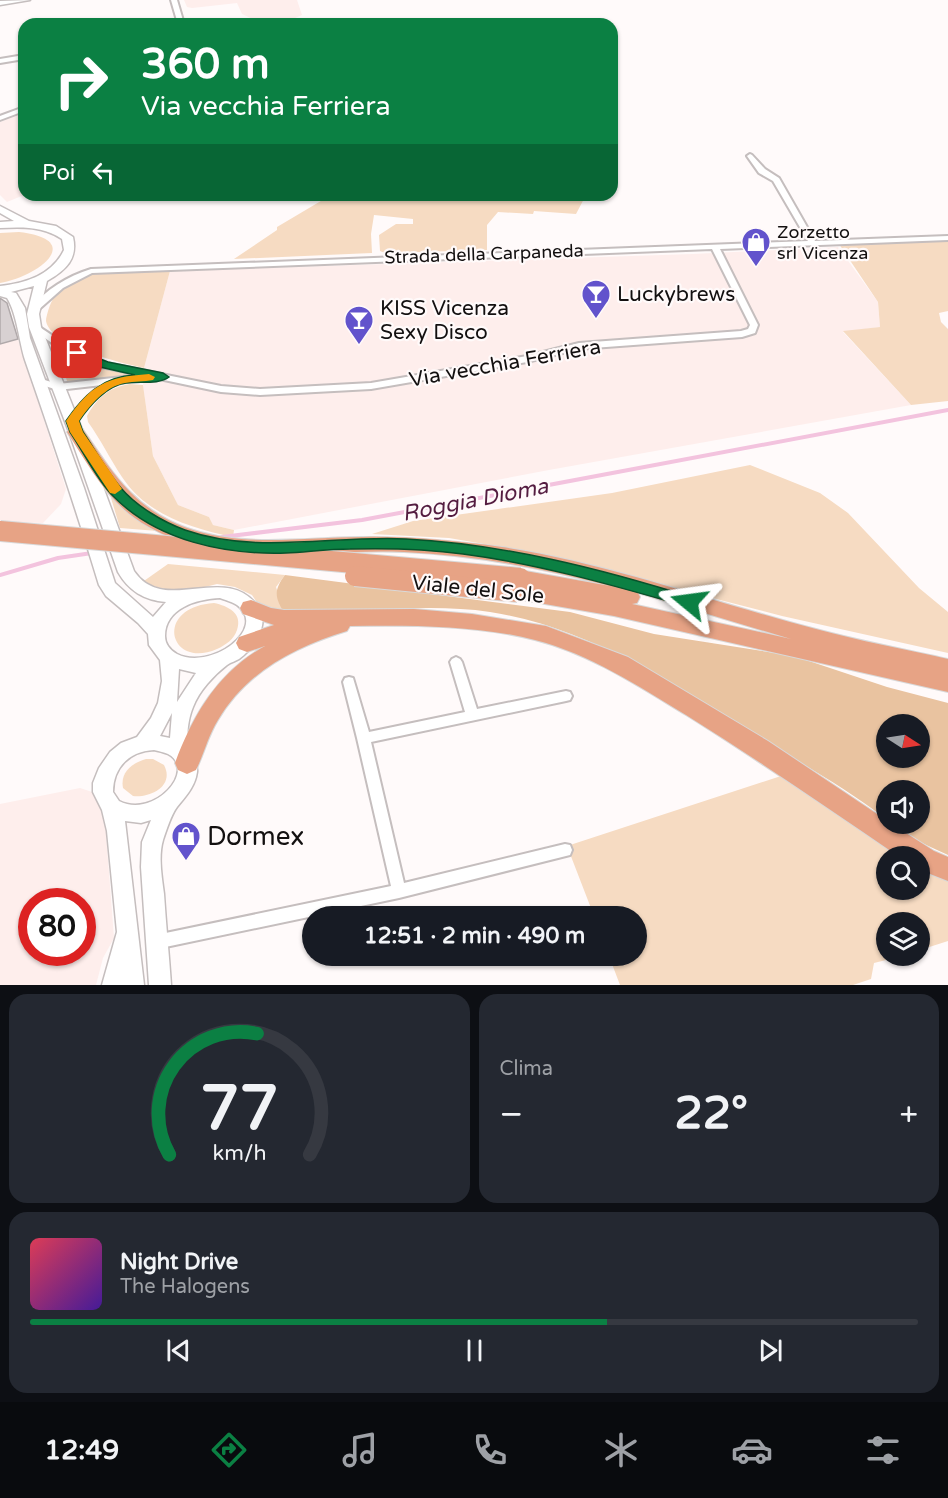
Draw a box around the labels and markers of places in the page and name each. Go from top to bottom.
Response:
place label: Zorzetto srl Vicenza [777,221,868,264]
shop icon: Zorzetto srl Vicenza [740,226,772,268]
bar icon: Luckybrews [580,278,612,320]
place label: Luckybrews [617,282,735,307]
place label: KISS Vicenza Sexy Disco [380,296,509,345]
bar icon: KISS Vicenza Sexy Disco [343,304,375,346]
pin [51,327,102,378]
shop icon: Dormex [170,820,202,862]
place label: Dormex [207,821,304,852]

